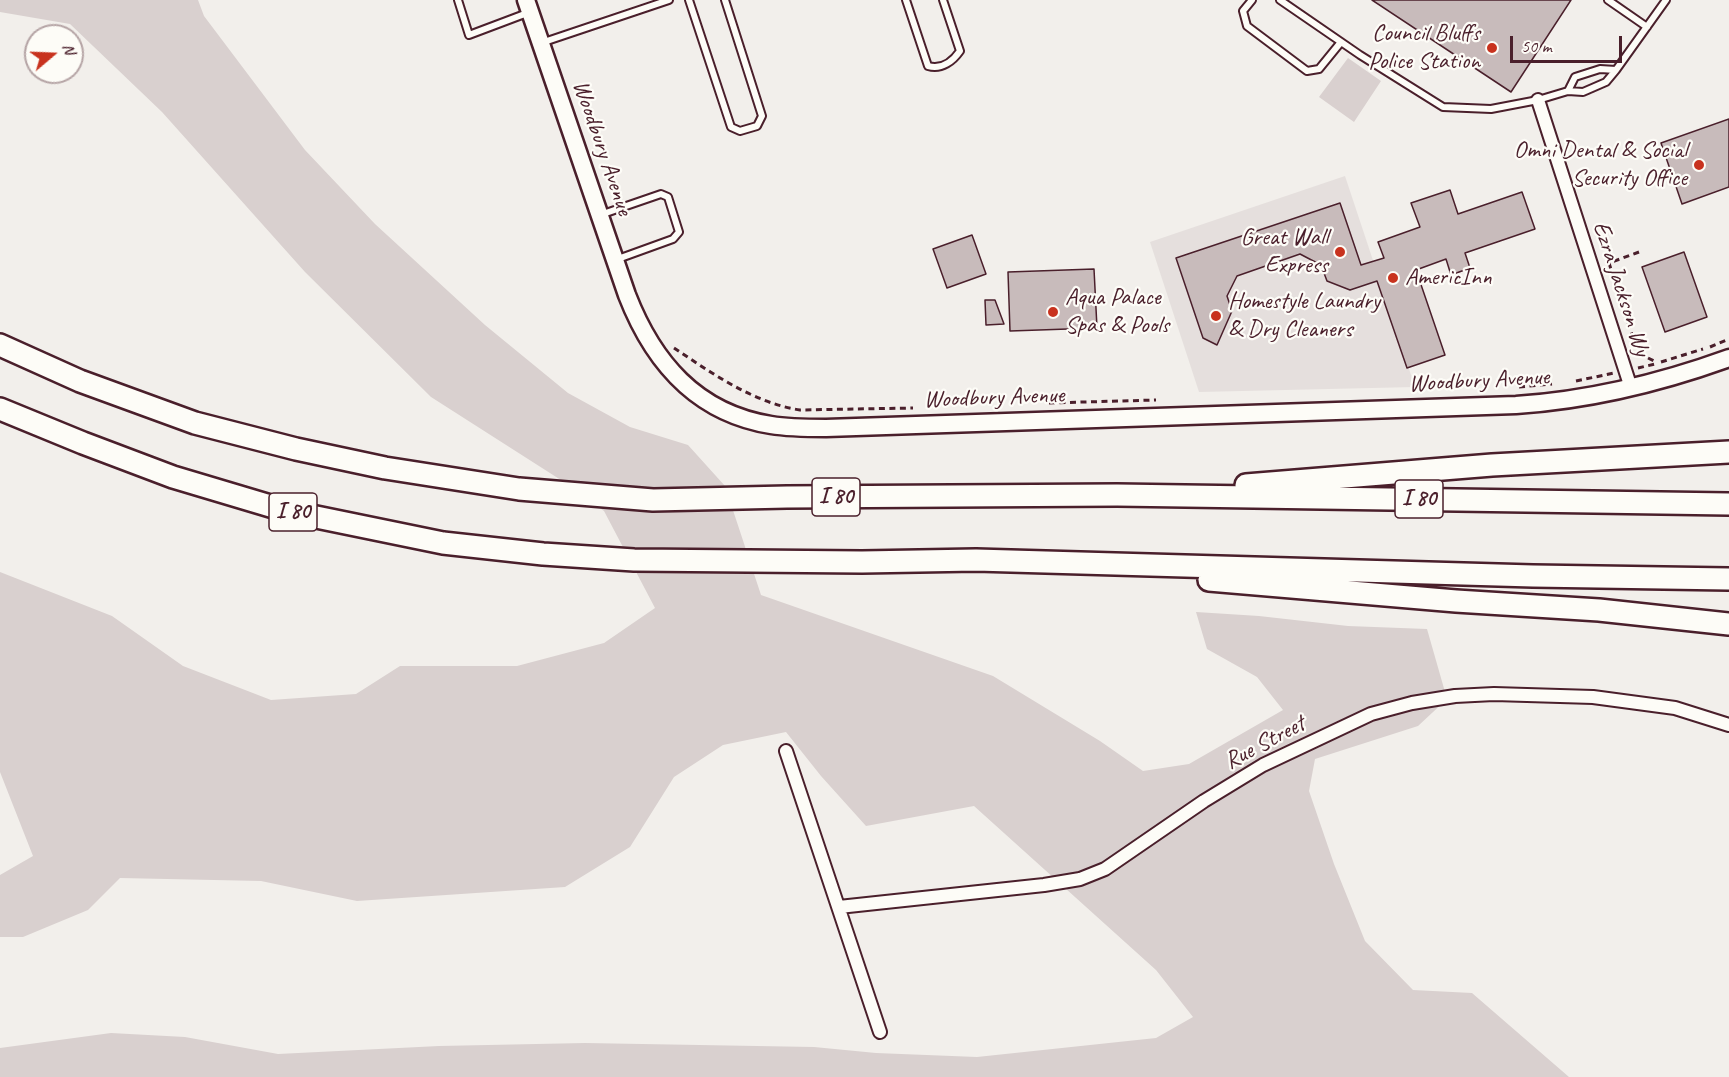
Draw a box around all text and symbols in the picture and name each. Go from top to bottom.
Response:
place label: Council Bluffs Police Station [1368,20,1480,76]
north arrow [24,24,84,84]
scale bar [1513,24,1626,62]
text: 50 m [1521,35,1552,57]
text: N [58,41,80,57]
marker: Council Bluffs Police Station [1485,41,1499,55]
street label: Woodbury Avenue [565,77,639,219]
place label: Omni Dental & Social Security Office [1514,137,1687,193]
marker: Omni Dental & Social Security Office [1692,158,1706,172]
street label: Ezra Jackson Wy [1586,218,1656,360]
place label: Great Wall Express [1241,224,1328,280]
marker: Great Wall Express [1333,245,1347,259]
place label: AmericInn [1405,264,1492,292]
marker: AmericInn [1386,271,1400,285]
place label: Aqua Palace Spas & Pools [1065,284,1169,340]
place label: Homestyle Laundry & Dry Cleaners [1228,288,1380,344]
marker: Aqua Palace Spas & Pools [1046,305,1060,319]
marker: Homestyle Laundry & Dry Cleaners [1209,309,1223,323]
street label: Woodbury Avenue [1408,363,1550,399]
street label: Woodbury Avenue [923,381,1065,415]
road number: I 80 [812,478,860,516]
road number: I 80 [1395,480,1443,518]
road number: I 80 [269,493,317,531]
street label: Rue Street [1220,710,1310,776]

